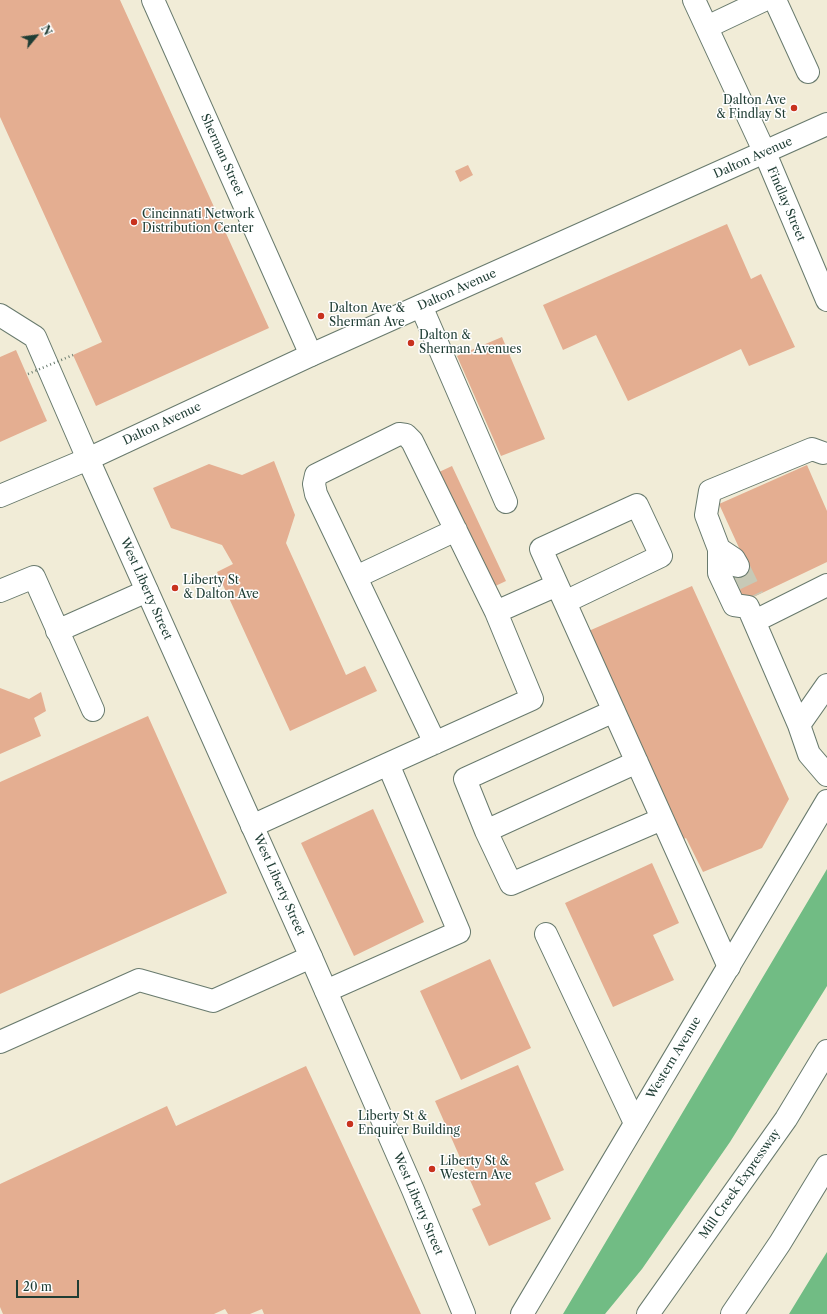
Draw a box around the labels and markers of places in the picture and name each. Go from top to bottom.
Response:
place label: Dalton Ave & Findlay St [716,94,786,122]
marker: Dalton Ave & Findlay St [789,103,799,113]
place label: Cincinnati Network Distribution Center [142,208,254,236]
marker: Cincinnati Network Distribution Center [129,217,139,227]
place label: Dalton Ave & Sherman Ave [329,302,405,330]
marker: Dalton Ave & Sherman Ave [316,311,326,321]
place label: Dalton & Sherman Avenues [419,329,522,357]
marker: Dalton & Sherman Avenues [406,338,416,348]
place label: Liberty St & Dalton Ave [183,574,259,602]
marker: Liberty St & Dalton Ave [170,583,180,593]
place label: Liberty St & Enquirer Building [358,1110,460,1138]
marker: Liberty St & Enquirer Building [345,1119,355,1129]
place label: Liberty St & Western Ave [440,1155,512,1183]
marker: Liberty St & Western Ave [427,1164,437,1174]

